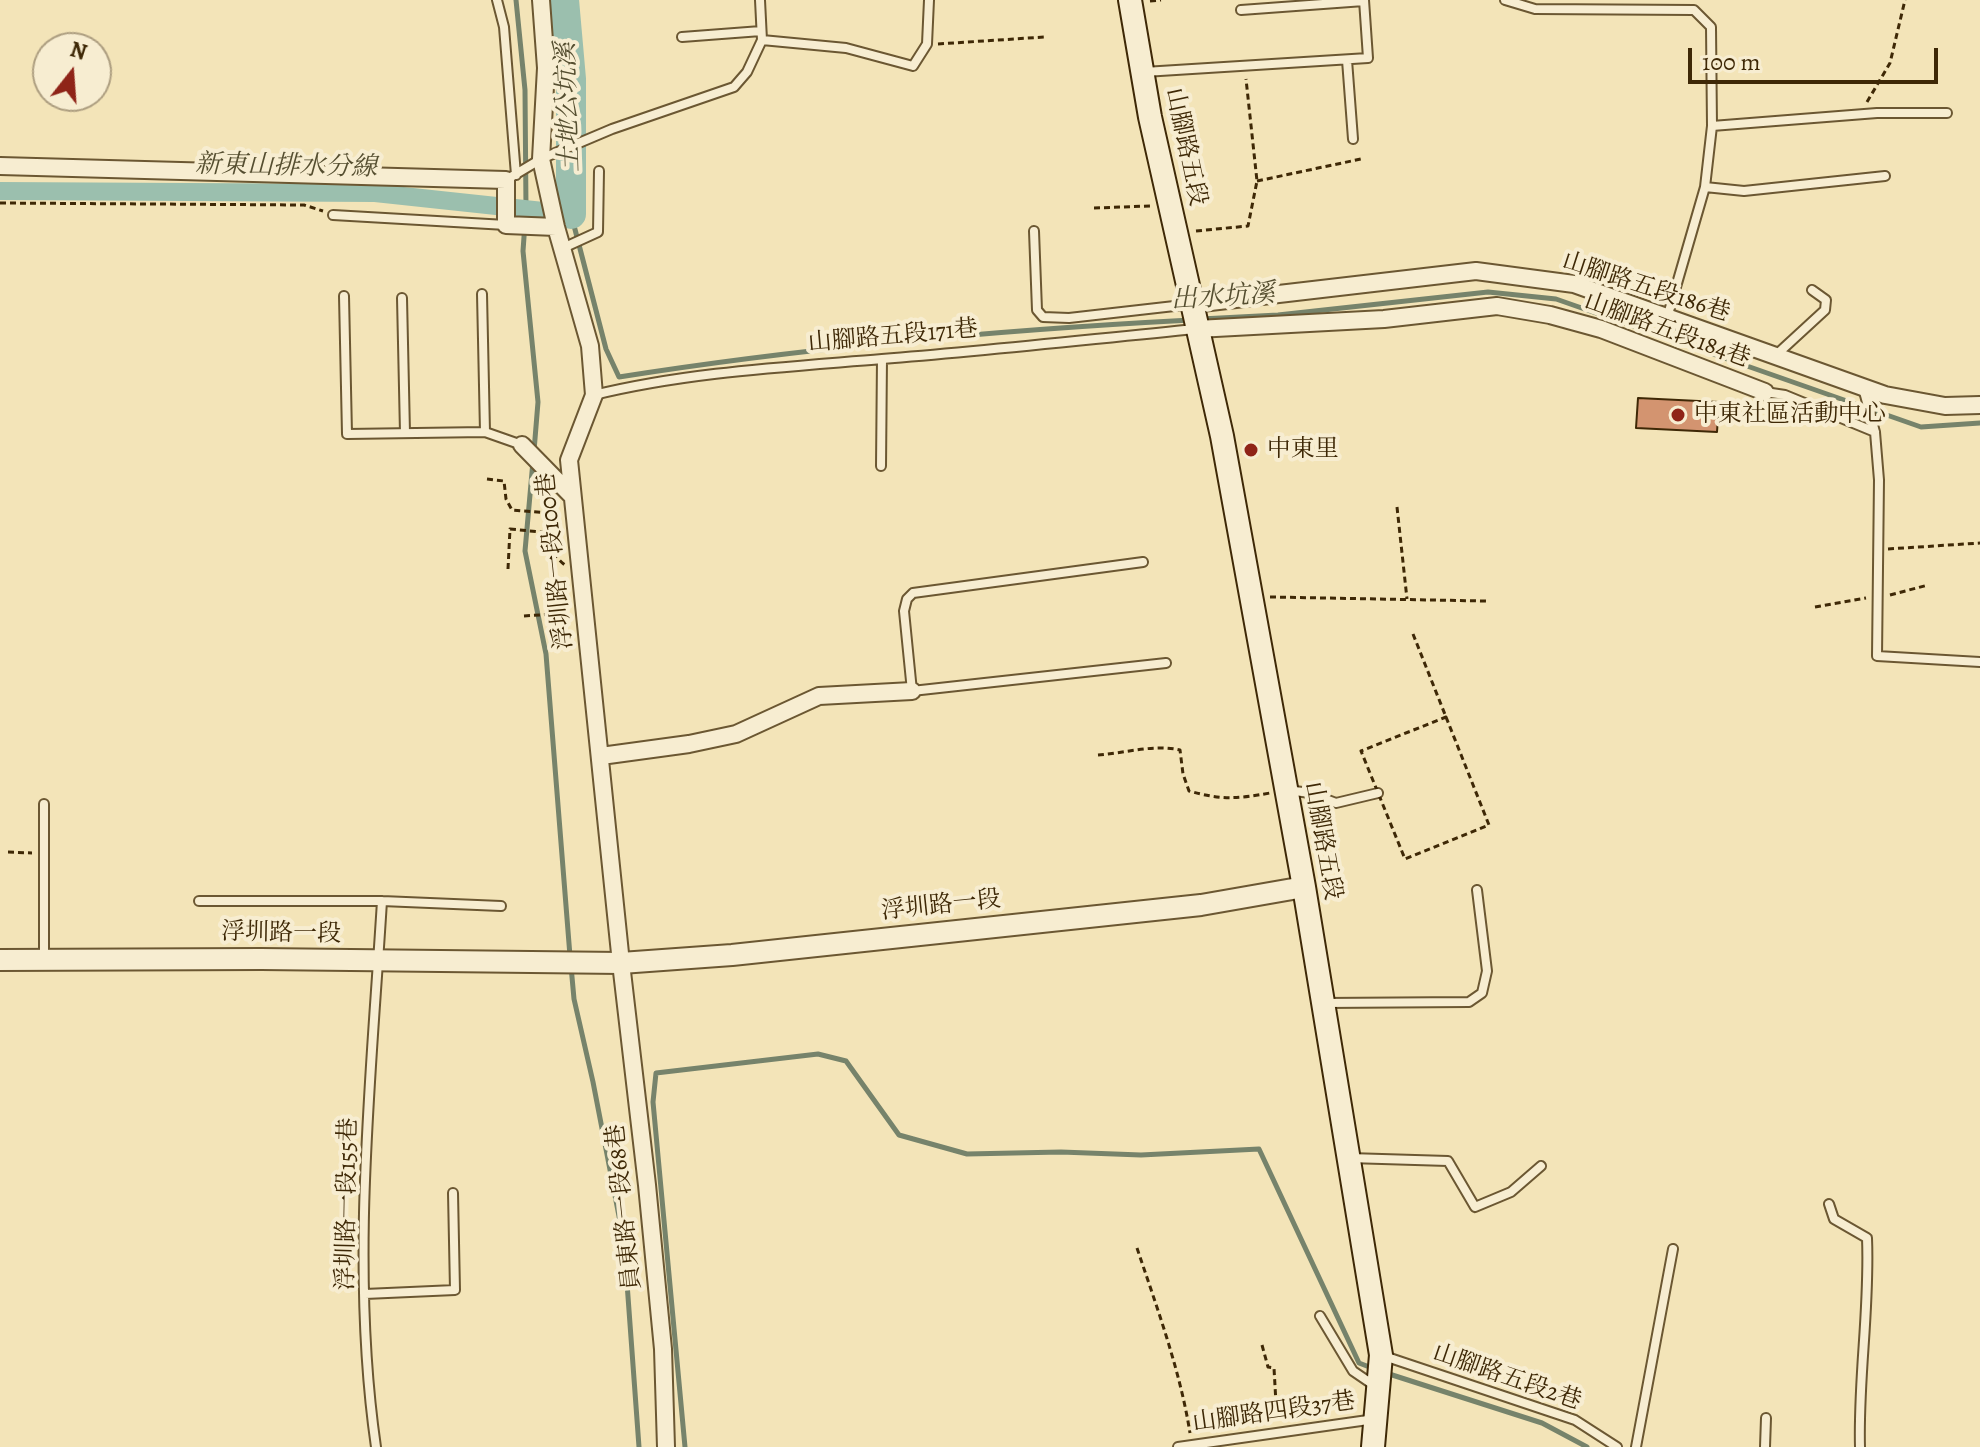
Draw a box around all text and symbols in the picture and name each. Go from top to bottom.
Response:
north arrow [32,32,112,112]
scale bar [1692,32,1942,82]
text: N [66,34,90,68]
water label: 土地公坑溪 [551,41,587,173]
text: 100 m [1702,46,1761,78]
street label: 山腳路五段 [1158,85,1212,209]
water label: 新東山排水分線 [195,150,377,184]
street label: 山腳路五段186巷 [1558,247,1734,329]
water label: 出水坑溪 [1170,279,1276,317]
street label: 山腳路五段184巷 [1580,288,1754,374]
street label: 山腳路五段171巷 [807,315,979,359]
place label: 中東社區活動中心 [1694,401,1886,429]
marker: 中東社區活動中心 [1669,406,1687,424]
place label: 中東里 [1267,436,1339,464]
marker: 中東里 [1242,441,1260,459]
street label: 浮圳路一段100巷 [532,471,580,651]
street label: 山腳路五段 [1297,779,1347,903]
street label: 浮圳路一段 [880,885,1002,927]
street label: 浮圳路一段 [221,919,341,949]
street label: 浮圳路一段155巷 [332,1117,364,1291]
street label: 員東路一段68巷 [602,1123,648,1291]
street label: 山腳路五段2巷 [1429,1339,1585,1417]
street label: 山腳路四段37巷 [1191,1387,1357,1439]

